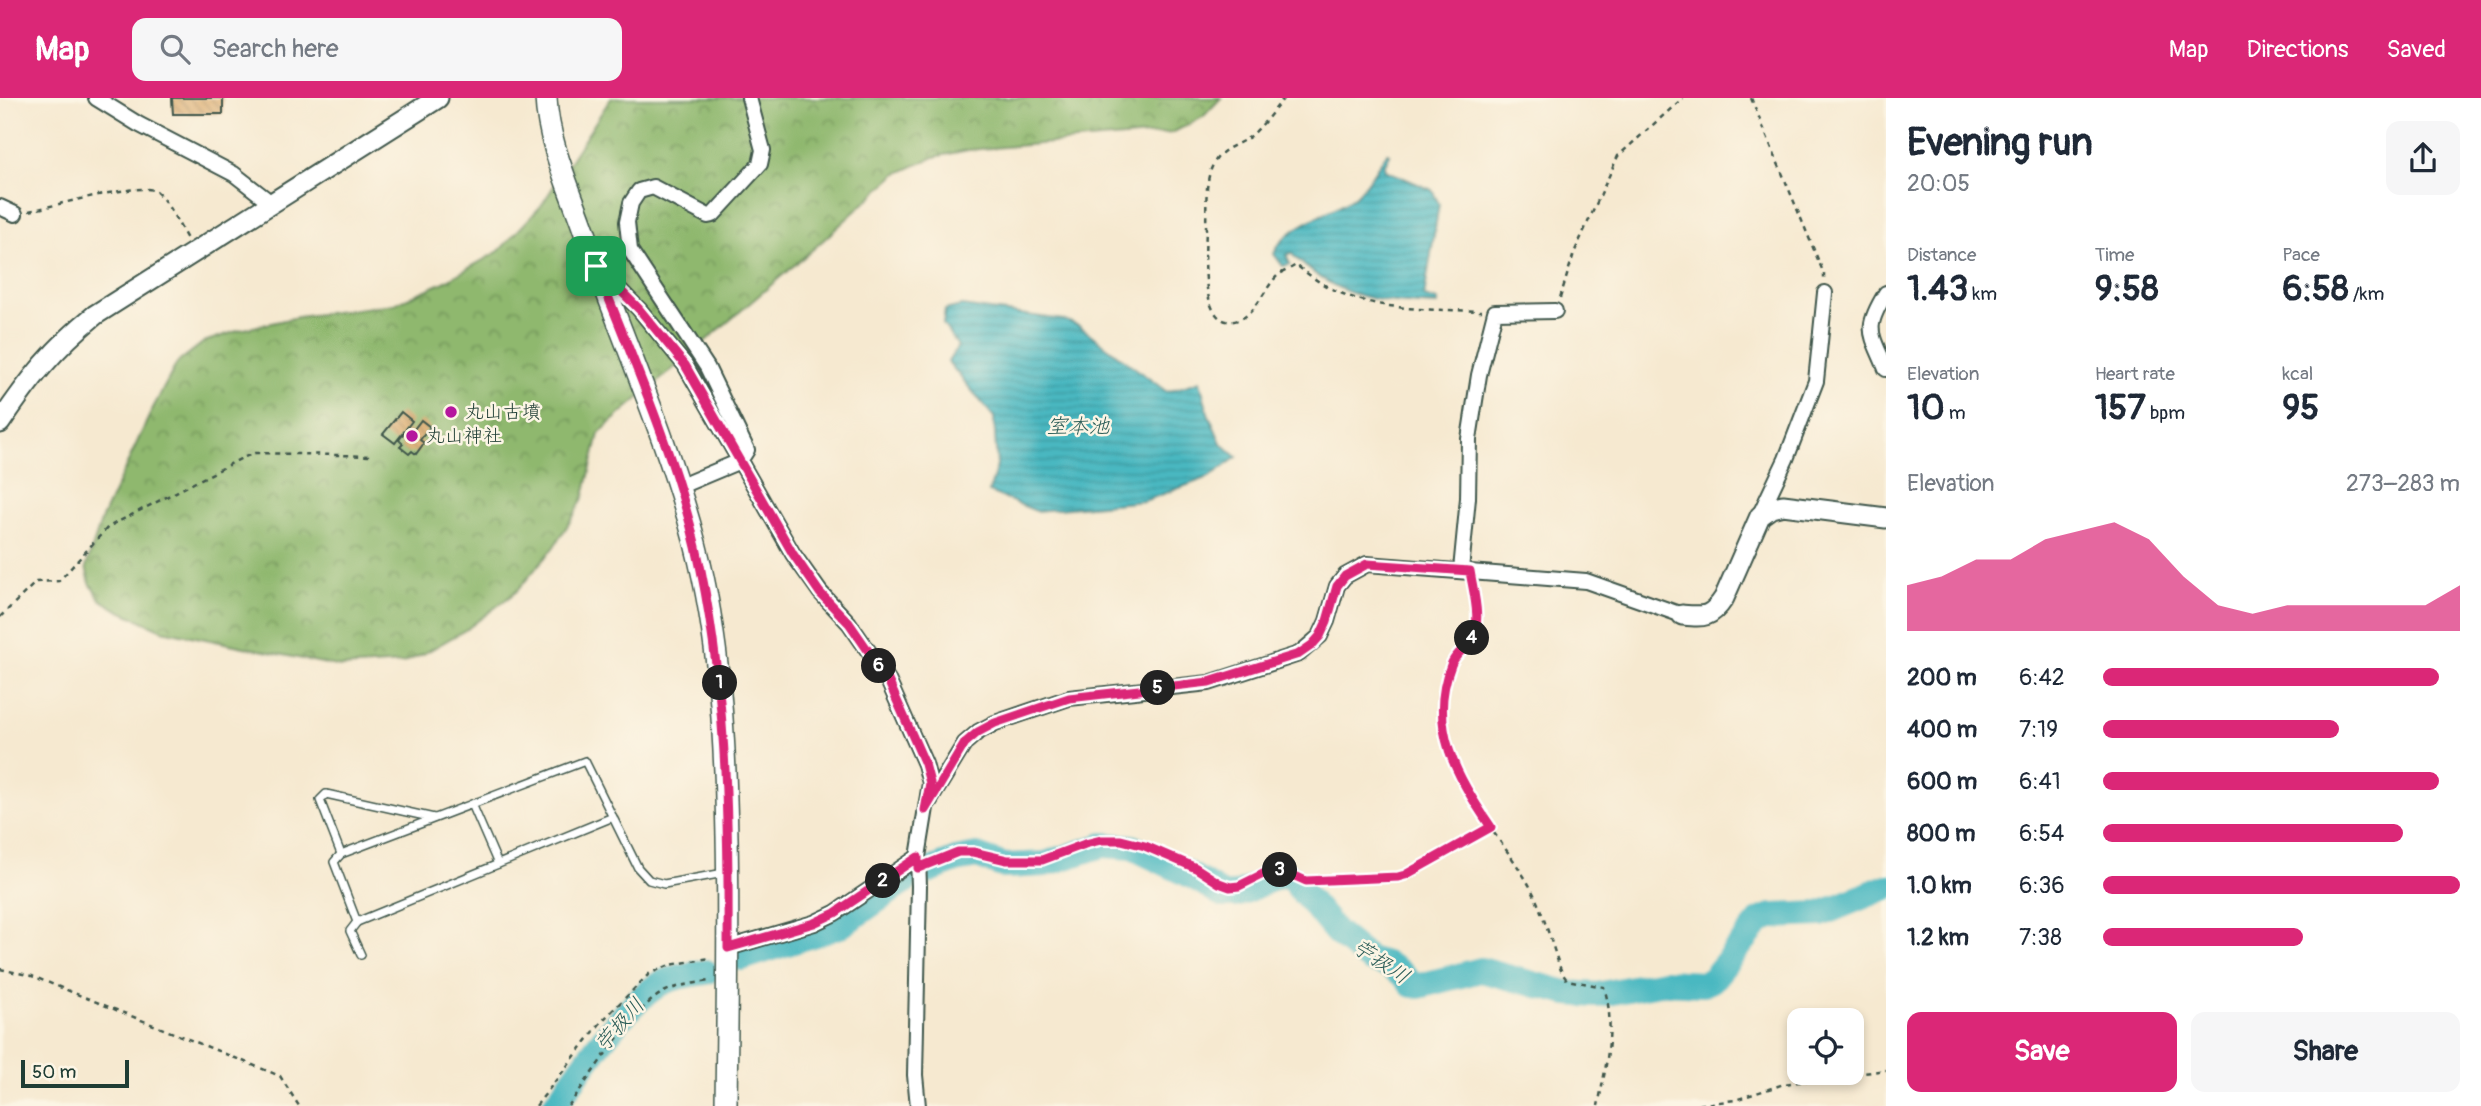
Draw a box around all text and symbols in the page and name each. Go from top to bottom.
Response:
search box [132,18,622,81]
text: Map [35,29,90,70]
icon: search [156,30,194,68]
text: Search here [212,33,339,65]
text: Map [2169,35,2209,64]
text: Directions [2247,35,2348,64]
text: Saved [2386,35,2446,64]
text: Evening run [1907,119,2093,167]
button: share [2386,121,2460,195]
text: 20:05 [1907,169,1970,198]
pin [566,236,626,296]
text: Distance [1907,243,1976,267]
text: Time [2095,243,2134,267]
text: Pace [2282,243,2320,267]
icon: arrive [577,247,615,285]
text: 1.43 [1907,267,1968,311]
text: 9:58 [2095,267,2159,311]
text: 6:58 [2282,267,2349,311]
text: km [1968,282,1997,306]
text: /km [2349,282,2384,306]
text: Elevation [1907,362,1979,386]
text: Heart rate [2095,362,2175,386]
text: kcal [2282,362,2313,386]
text: 10 [1907,386,1945,430]
text: 157 [2095,386,2146,430]
text: 95 [2282,386,2319,430]
place label: 丸山古墳 [465,400,541,424]
text: m [1945,401,1966,425]
text: bpm [2146,401,2185,425]
marker: 丸山古墳 [443,404,459,420]
water label: 室本池 [1047,413,1110,440]
place label: 丸山神社 [426,424,502,448]
marker: 丸山神社 [404,428,420,444]
text: Elevation [1907,469,1995,498]
text: 273–283 m [2346,469,2460,498]
pin: 4 [1454,620,1490,656]
text: 4 [1466,625,1477,649]
pin: 6 [862,648,896,684]
text: 6 [873,653,884,677]
text: 200 m [1907,663,1977,692]
text: 6:42 [2019,663,2065,692]
pin: 1 [702,666,738,700]
text: 1 [716,670,723,694]
pin: 5 [1140,670,1176,706]
text: 5 [1152,675,1163,699]
text: 400 m [1907,715,1977,744]
text: 7:19 [2019,715,2058,744]
text: 600 m [1907,767,1977,796]
text: 6:41 [2019,767,2061,796]
text: 800 m [1907,819,1975,848]
text: 6:54 [2019,819,2064,848]
pin: 3 [1262,852,1298,888]
text: 3 [1274,857,1285,881]
pin: 2 [866,864,900,898]
text: 2 [877,868,888,892]
text: 1.0 km [1907,871,1972,900]
text: 6:36 [2019,871,2065,900]
text: 1.2 km [1907,923,1969,952]
text: 7:38 [2019,923,2062,952]
water label: 苧扱川 [1347,934,1415,990]
water label: 苧扱川 [589,992,651,1058]
map controls [1787,1008,1864,1085]
button: locate [1787,1008,1864,1085]
button: Save [1907,1012,2177,1092]
button: Share [2191,1012,2460,1092]
scale bar [21,1057,130,1089]
text: 50 m [32,1060,76,1084]

